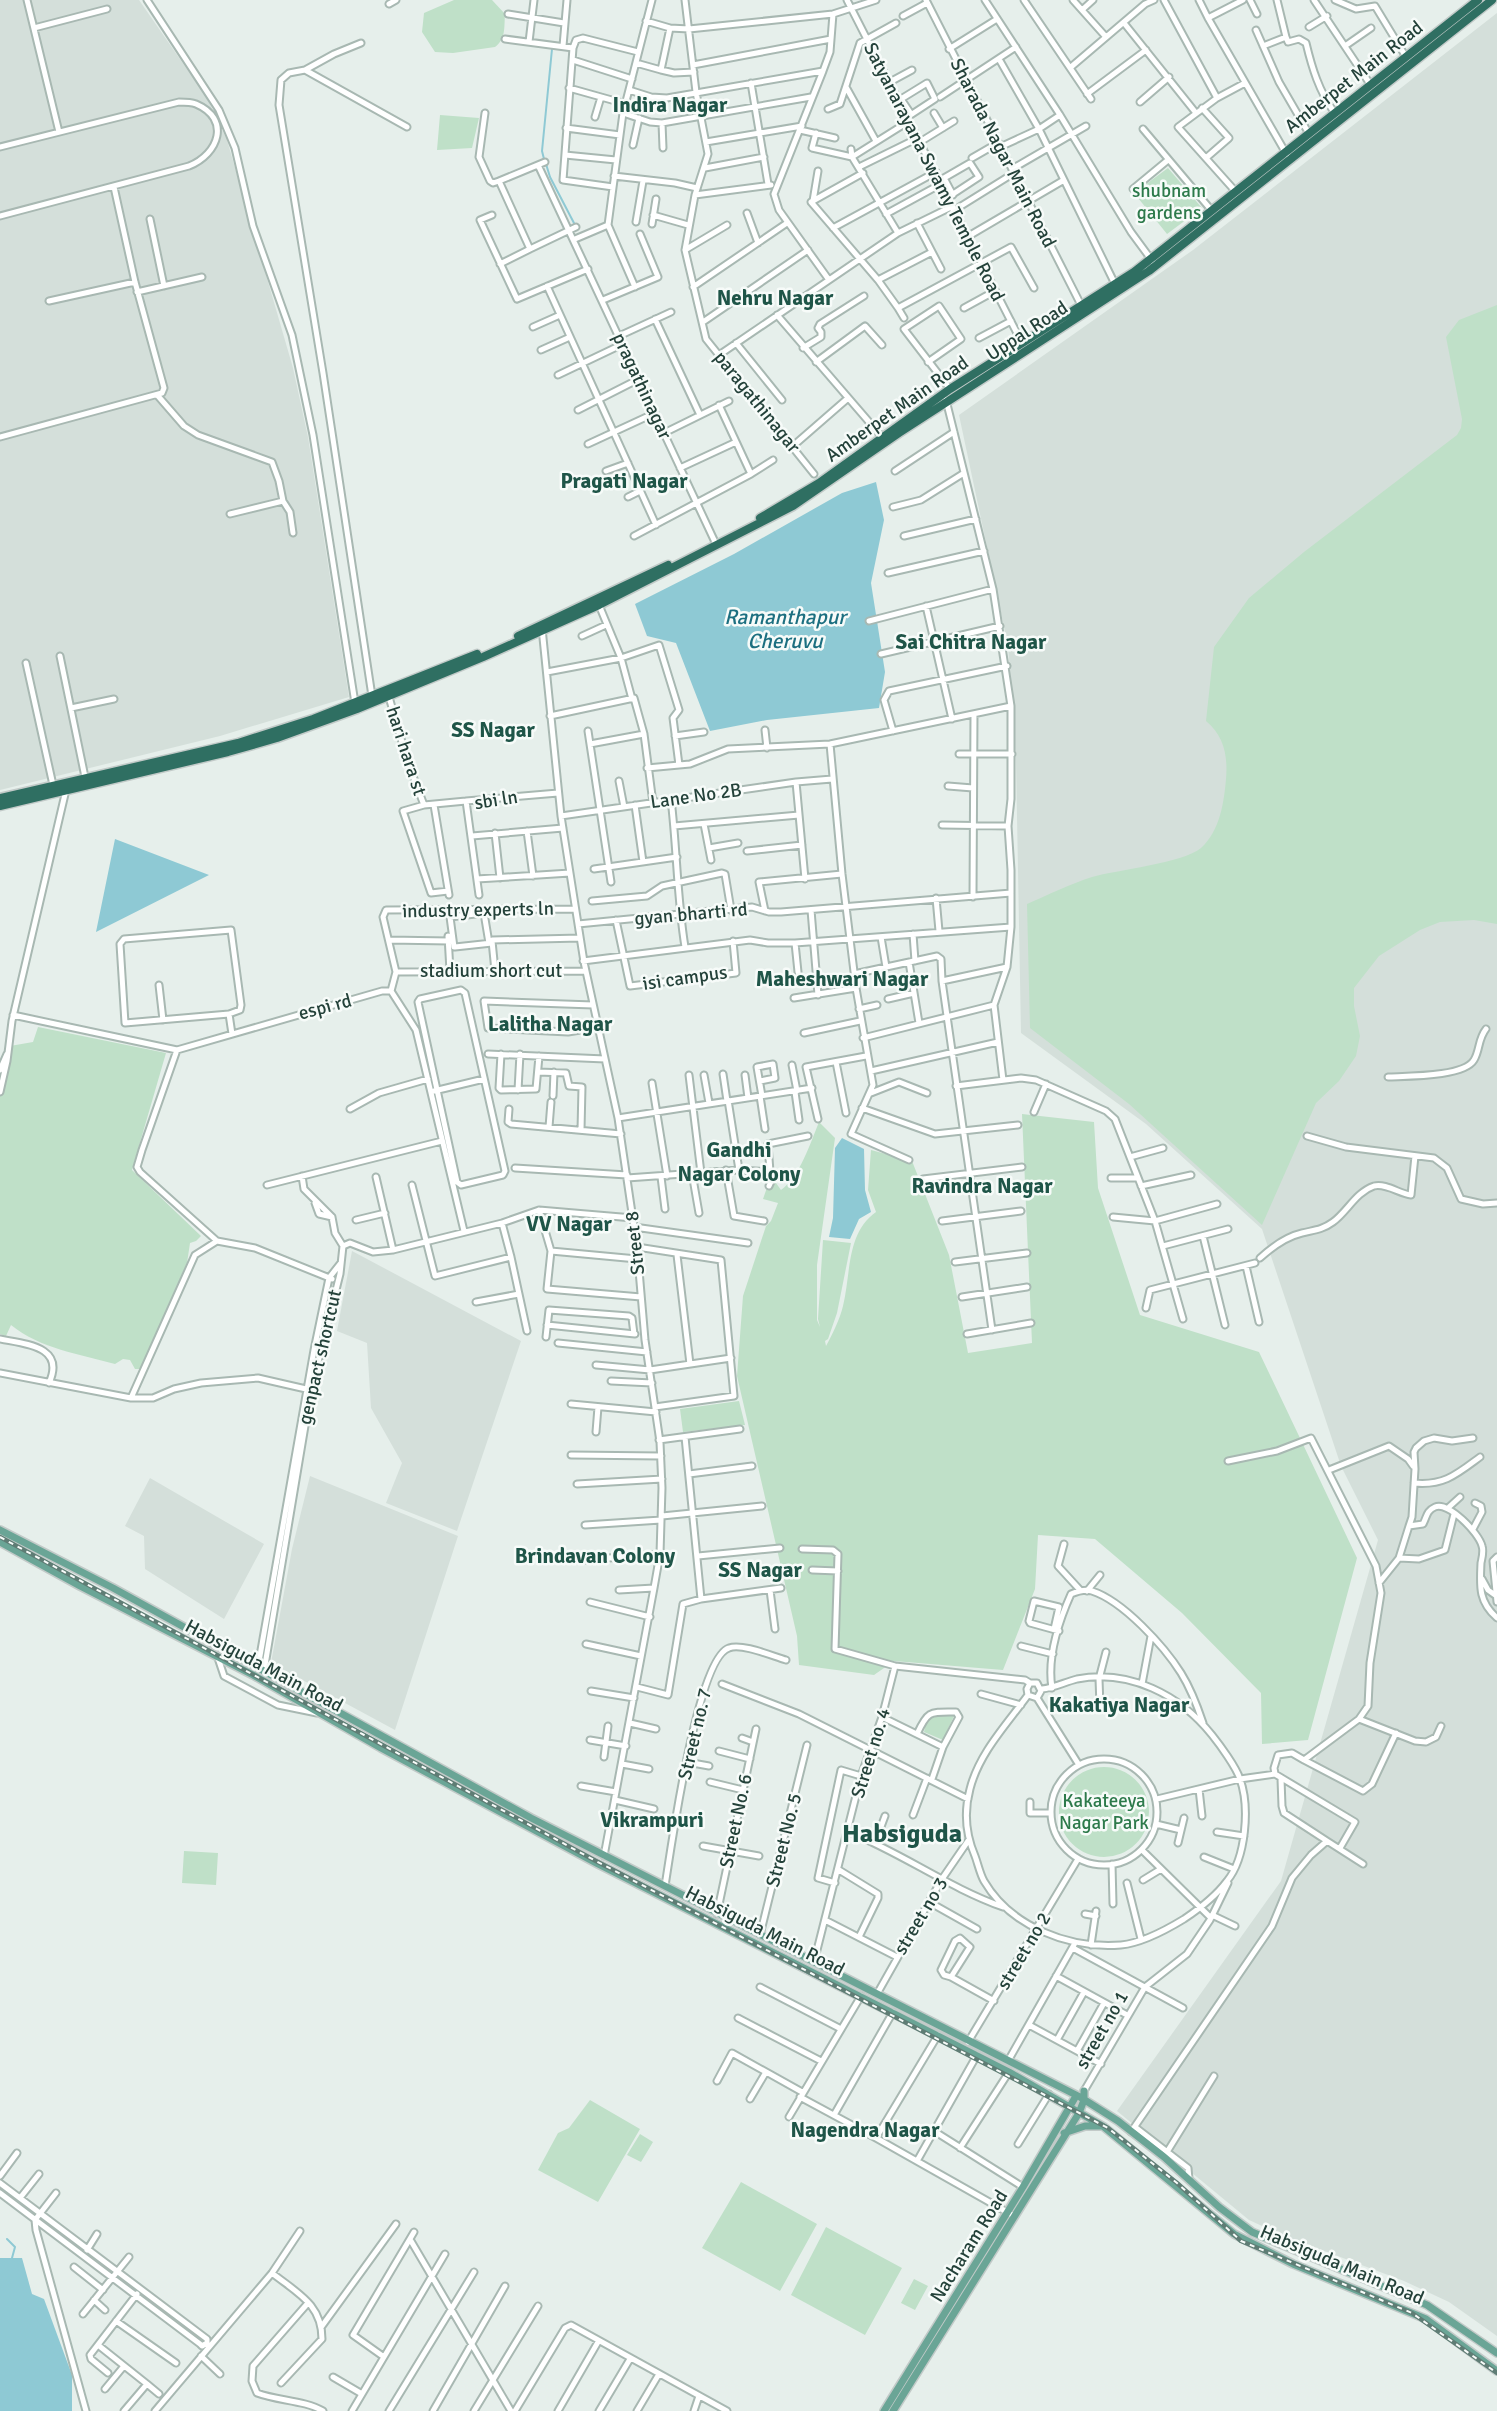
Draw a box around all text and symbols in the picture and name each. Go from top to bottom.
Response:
street label: Amberpet Main Road [1280,15,1428,139]
street label: Satyanarayana Swamy Temple Road [858,39,1010,305]
street label: Sharada Nagar Main Road [945,54,1061,252]
district label: Indira Nagar [613,92,728,118]
park label: shubnam gardens [1132,179,1206,225]
district label: Nehru Nagar [717,285,834,311]
street label: Uppal Road [982,296,1072,366]
street label: pragathinagar [607,329,677,443]
street label: paragathinagar [709,346,805,458]
street label: Amberpet Main Road [821,351,973,467]
district label: Pragati Nagar [560,468,688,494]
water label: Ramanthapur Cheruvu [724,604,849,654]
district label: Sai Chitra Nagar [896,629,1047,655]
street label: hari hara st [380,703,432,799]
district label: SS Nagar [451,717,535,743]
street label: Lane No 2B [649,778,743,814]
street label: sbi ln [473,785,519,815]
street label: industry experts ln [402,897,554,923]
street label: gyan bharti rd [634,897,748,931]
street label: stadium short cut [420,959,562,983]
street label: isi campus [641,960,729,996]
district label: Maheshwari Nagar [756,966,929,992]
street label: espi rd [296,988,354,1026]
district label: Lalitha Nagar [488,1011,613,1037]
district label: Gandhi Nagar Colony [678,1137,801,1187]
district label: Ravindra Nagar [911,1173,1053,1199]
street label: Street 8 [620,1210,650,1276]
district label: VV Nagar [526,1211,613,1237]
street label: genpact shortcut [293,1287,347,1427]
district label: Brindavan Colony [515,1543,676,1569]
district label: SS Nagar [718,1557,802,1583]
street label: Habsiguda Main Road [181,1614,347,1718]
street label: Street no. 7 [673,1686,717,1782]
district label: Kakatiya Nagar [1049,1692,1190,1718]
street label: Street no. 4 [846,1705,896,1801]
street label: Street No. 6 [714,1772,758,1870]
park label: Kakateeya Nagar Park [1059,1789,1149,1835]
street label: Street No. 5 [761,1791,807,1889]
district label: Vikrampuri [600,1807,704,1833]
district label: Habsiguda [842,1818,962,1850]
street label: street no 3 [889,1873,953,1959]
street label: Habsiguda Main Road [681,1880,849,1982]
street label: street no 2 [992,1908,1056,1994]
street label: street no 1 [1070,1987,1134,2073]
district label: Nagendra Nagar [791,2117,940,2143]
street label: Nacharam Road [925,2185,1013,2307]
street label: Habsiguda Main Road [1256,2220,1428,2310]

